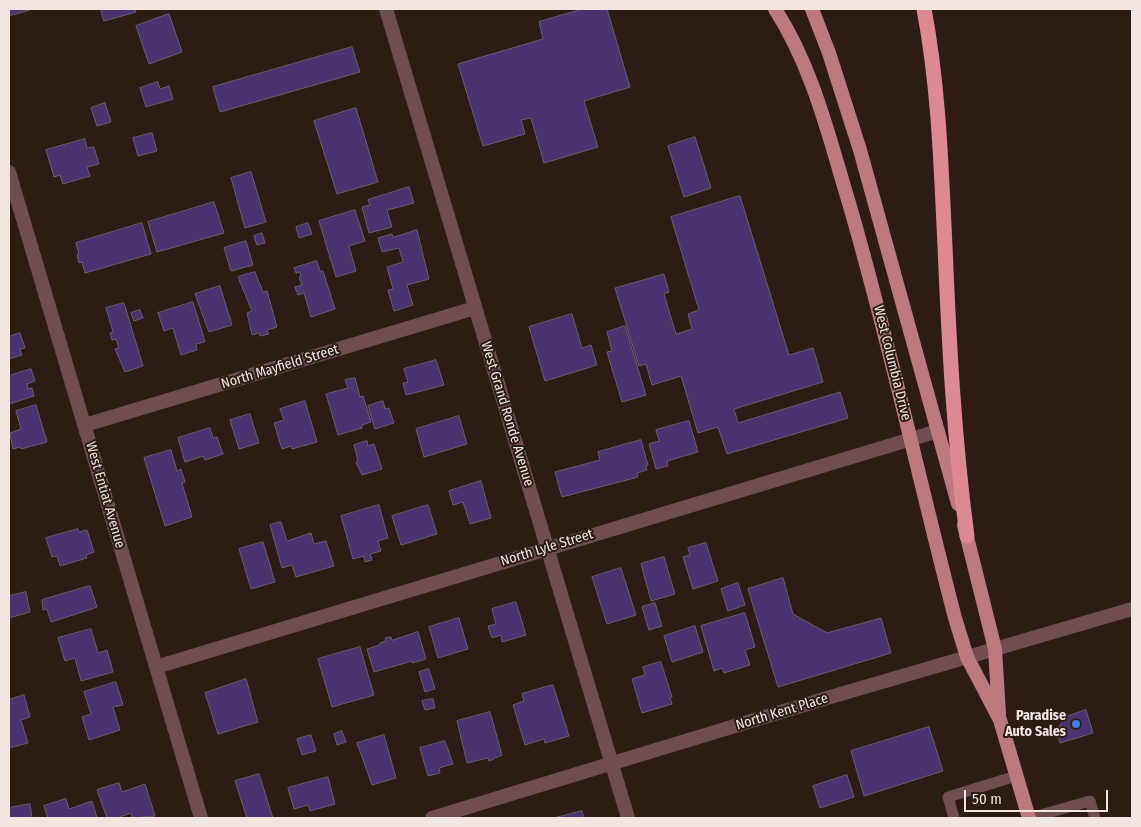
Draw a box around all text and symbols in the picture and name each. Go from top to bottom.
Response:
street label: West Columbia Drive [870,304,914,422]
street label: West Grand Ronde Avenue [477,340,537,488]
street label: North Mayfield Street [219,341,341,393]
street label: West Entiat Avenue [82,440,128,550]
street label: North Lyle Street [499,526,595,570]
street label: North Kent Place [734,690,830,734]
place label: Paradise Auto Sales [1005,708,1066,740]
marker: Paradise Auto Sales [1070,718,1082,730]
scale bar [966,780,1110,812]
text: 50 m [972,790,1002,808]

